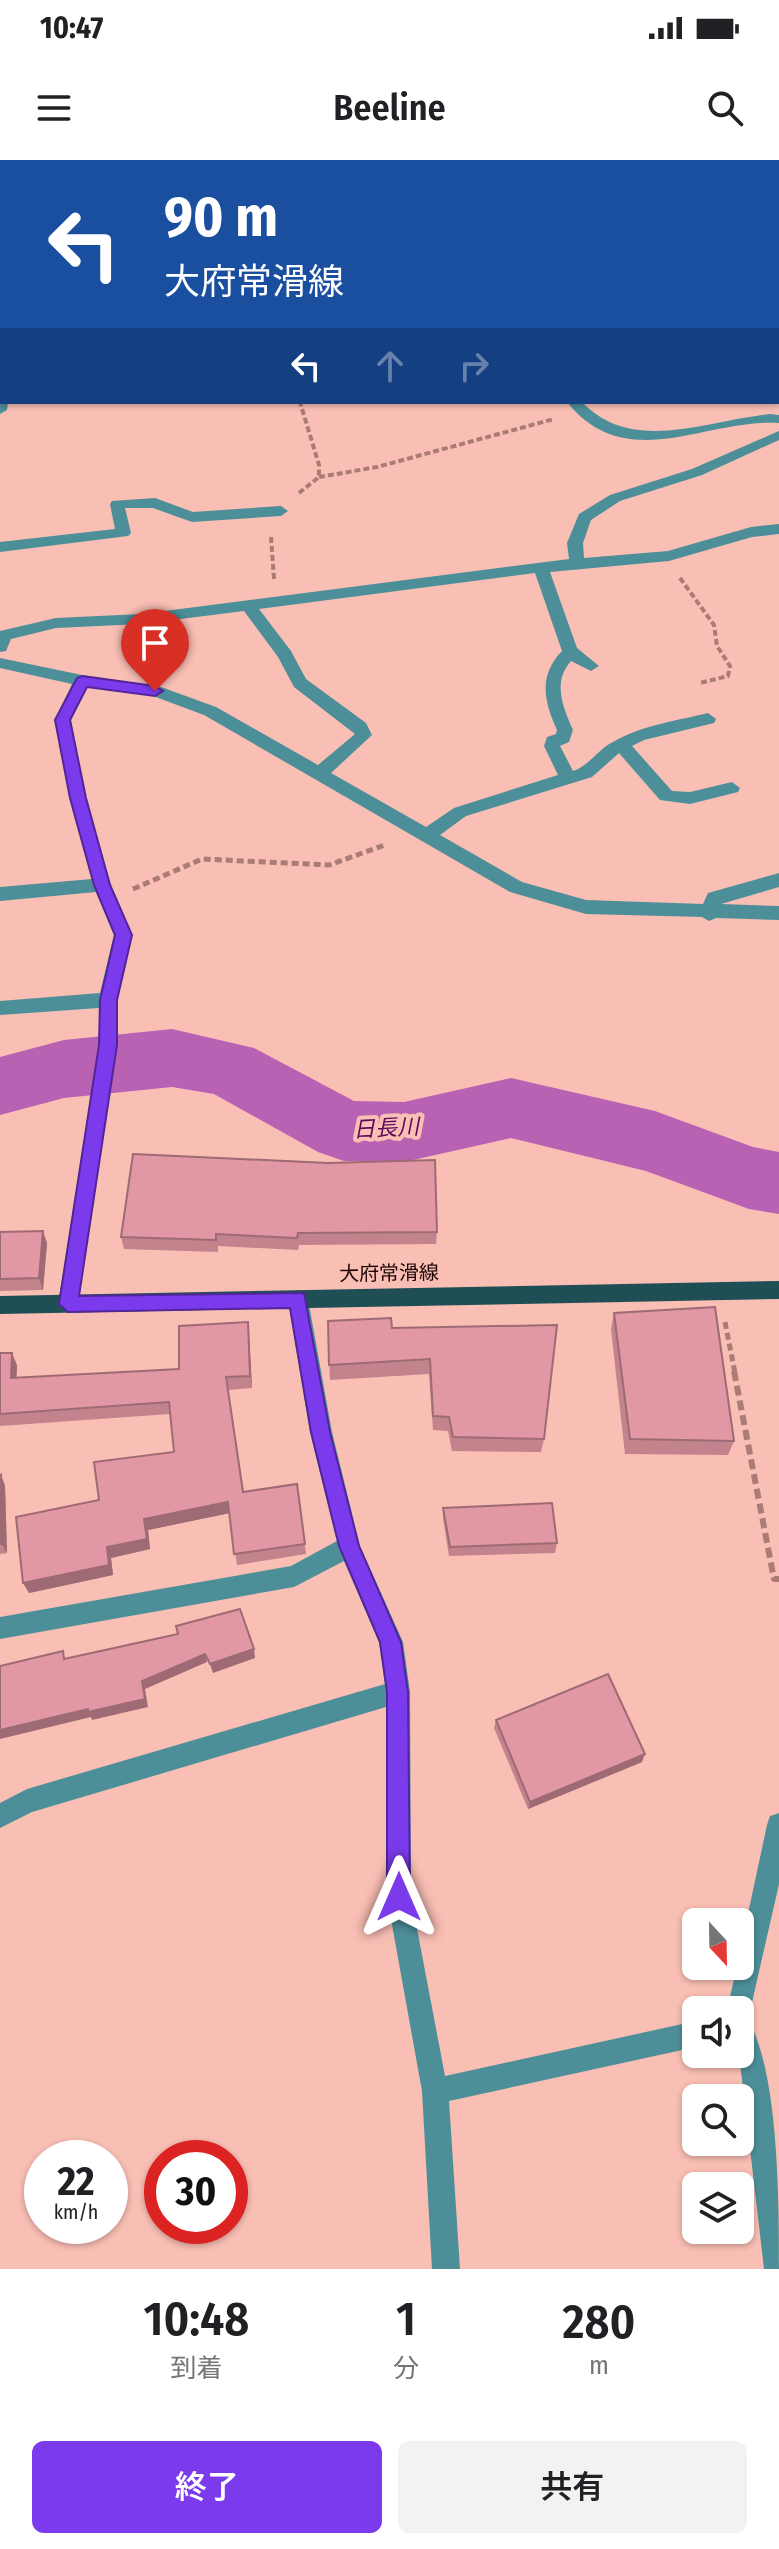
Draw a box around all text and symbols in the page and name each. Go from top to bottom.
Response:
text: 10:47 [40,10,103,46]
icon: menu [32,86,76,130]
text: Beeline [333,86,446,130]
icon: search [703,86,747,130]
text: 90 m [164,184,278,251]
icon: left [32,192,136,296]
text: 大府常滑線 [164,260,344,304]
icon: left [284,344,328,388]
icon: ahead [368,344,412,388]
icon: right [452,344,496,388]
pin [121,609,189,691]
icon: arrive [133,621,177,665]
water label: 日長川 [352,1113,422,1143]
street label: 大府常滑線 [339,1260,439,1286]
position arrow [357,1855,441,1939]
north arrow [682,1908,754,1980]
map controls [682,1908,754,2244]
button: sound [682,1996,754,2068]
button: search [682,2084,754,2156]
speed limit sign: 30 [144,2140,248,2244]
text: 22 [57,2158,95,2206]
button: layers [682,2172,754,2244]
text: km/h [54,2200,98,2224]
text: 10:48 [144,2290,249,2348]
text: 1 [396,2290,416,2348]
text: 280 [563,2293,635,2351]
text: m [589,2350,609,2381]
text: 到着 [170,2353,222,2384]
text: 分 [393,2353,419,2384]
button: 終了 [32,2441,382,2533]
button: 共有 [398,2441,747,2533]

